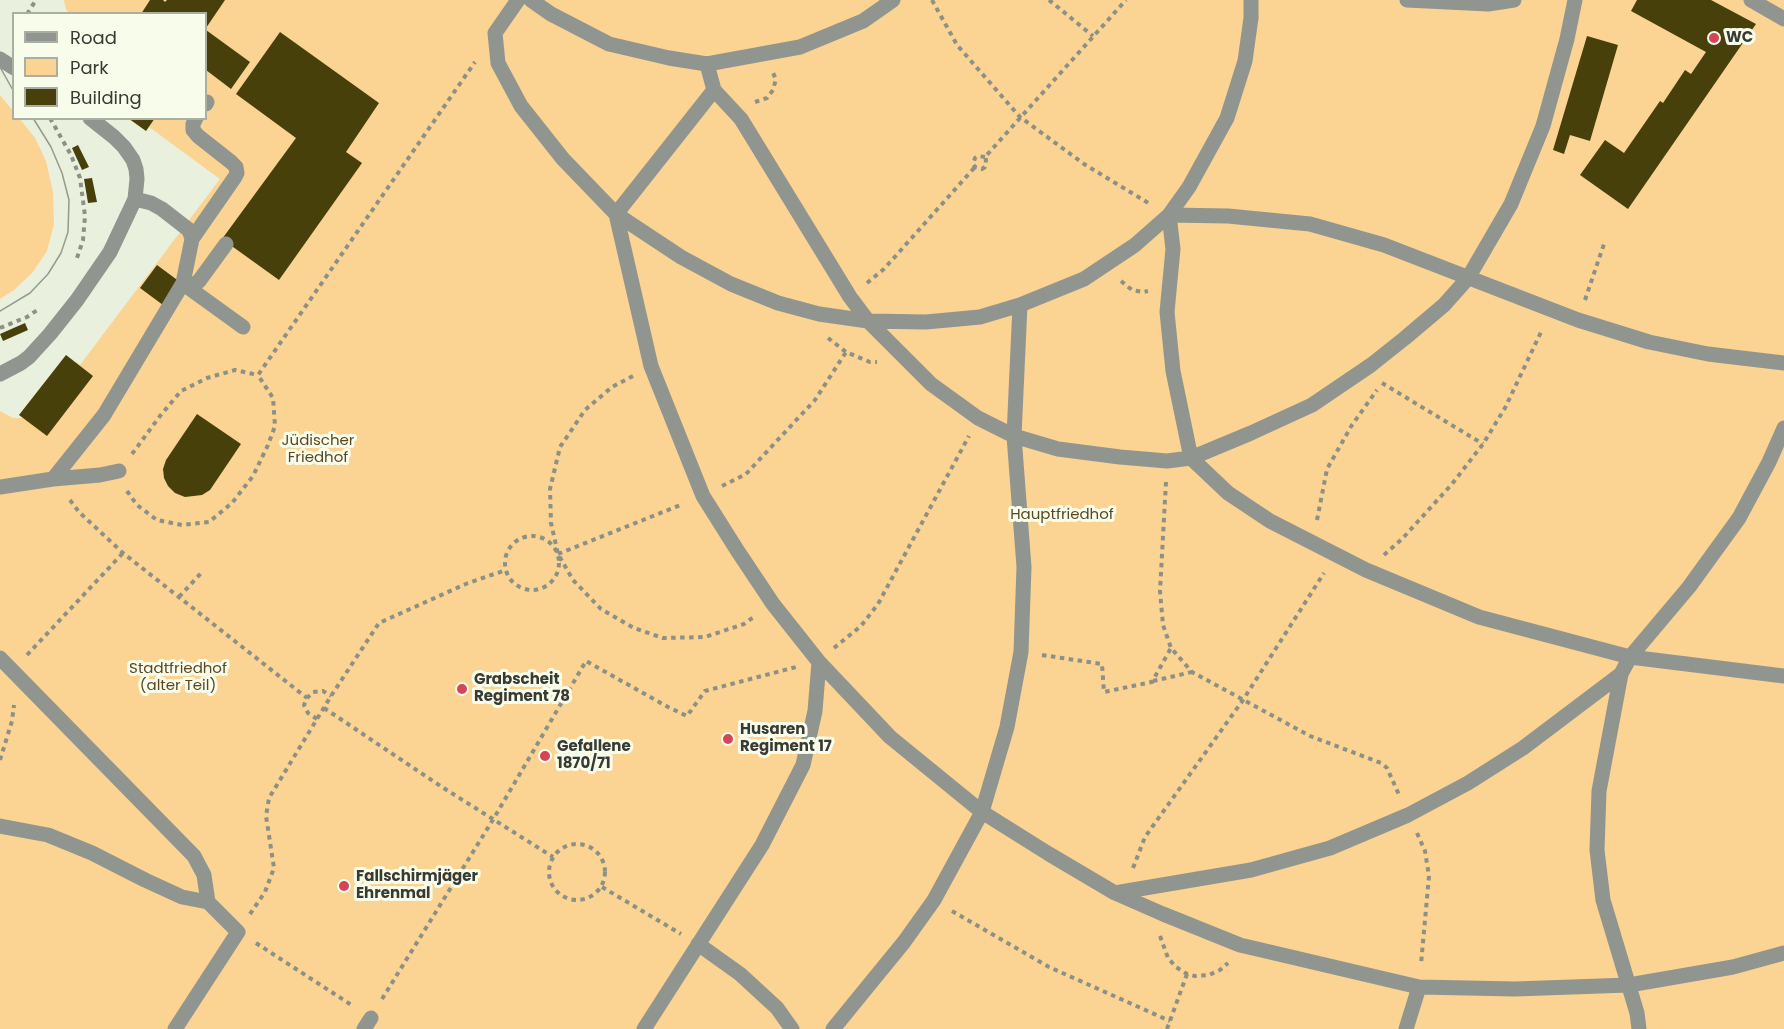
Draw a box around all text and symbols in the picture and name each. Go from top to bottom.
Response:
legend [12,12,207,120]
text: Road [70,25,117,50]
place label: WC [1726,29,1753,47]
marker: WC [1707,31,1721,45]
text: Park [70,55,109,80]
text: Building [70,85,142,110]
park label: Jüdischer Friedhof [282,432,354,467]
park label: Hauptfriedhof [1010,506,1114,524]
park label: Stadtfriedhof (alter Teil) [129,660,227,695]
place label: Grabscheit Regiment 78 [474,671,570,706]
marker: Grabscheit Regiment 78 [455,682,469,696]
place label: Husaren Regiment 17 [740,721,832,756]
marker: Husaren Regiment 17 [721,732,735,746]
place label: Gefallene 1870/71 [557,738,631,773]
marker: Gefallene 1870/71 [538,749,552,763]
place label: Fallschirmjäger Ehrenmal [356,868,478,903]
marker: Fallschirmjäger Ehrenmal [337,879,351,893]

